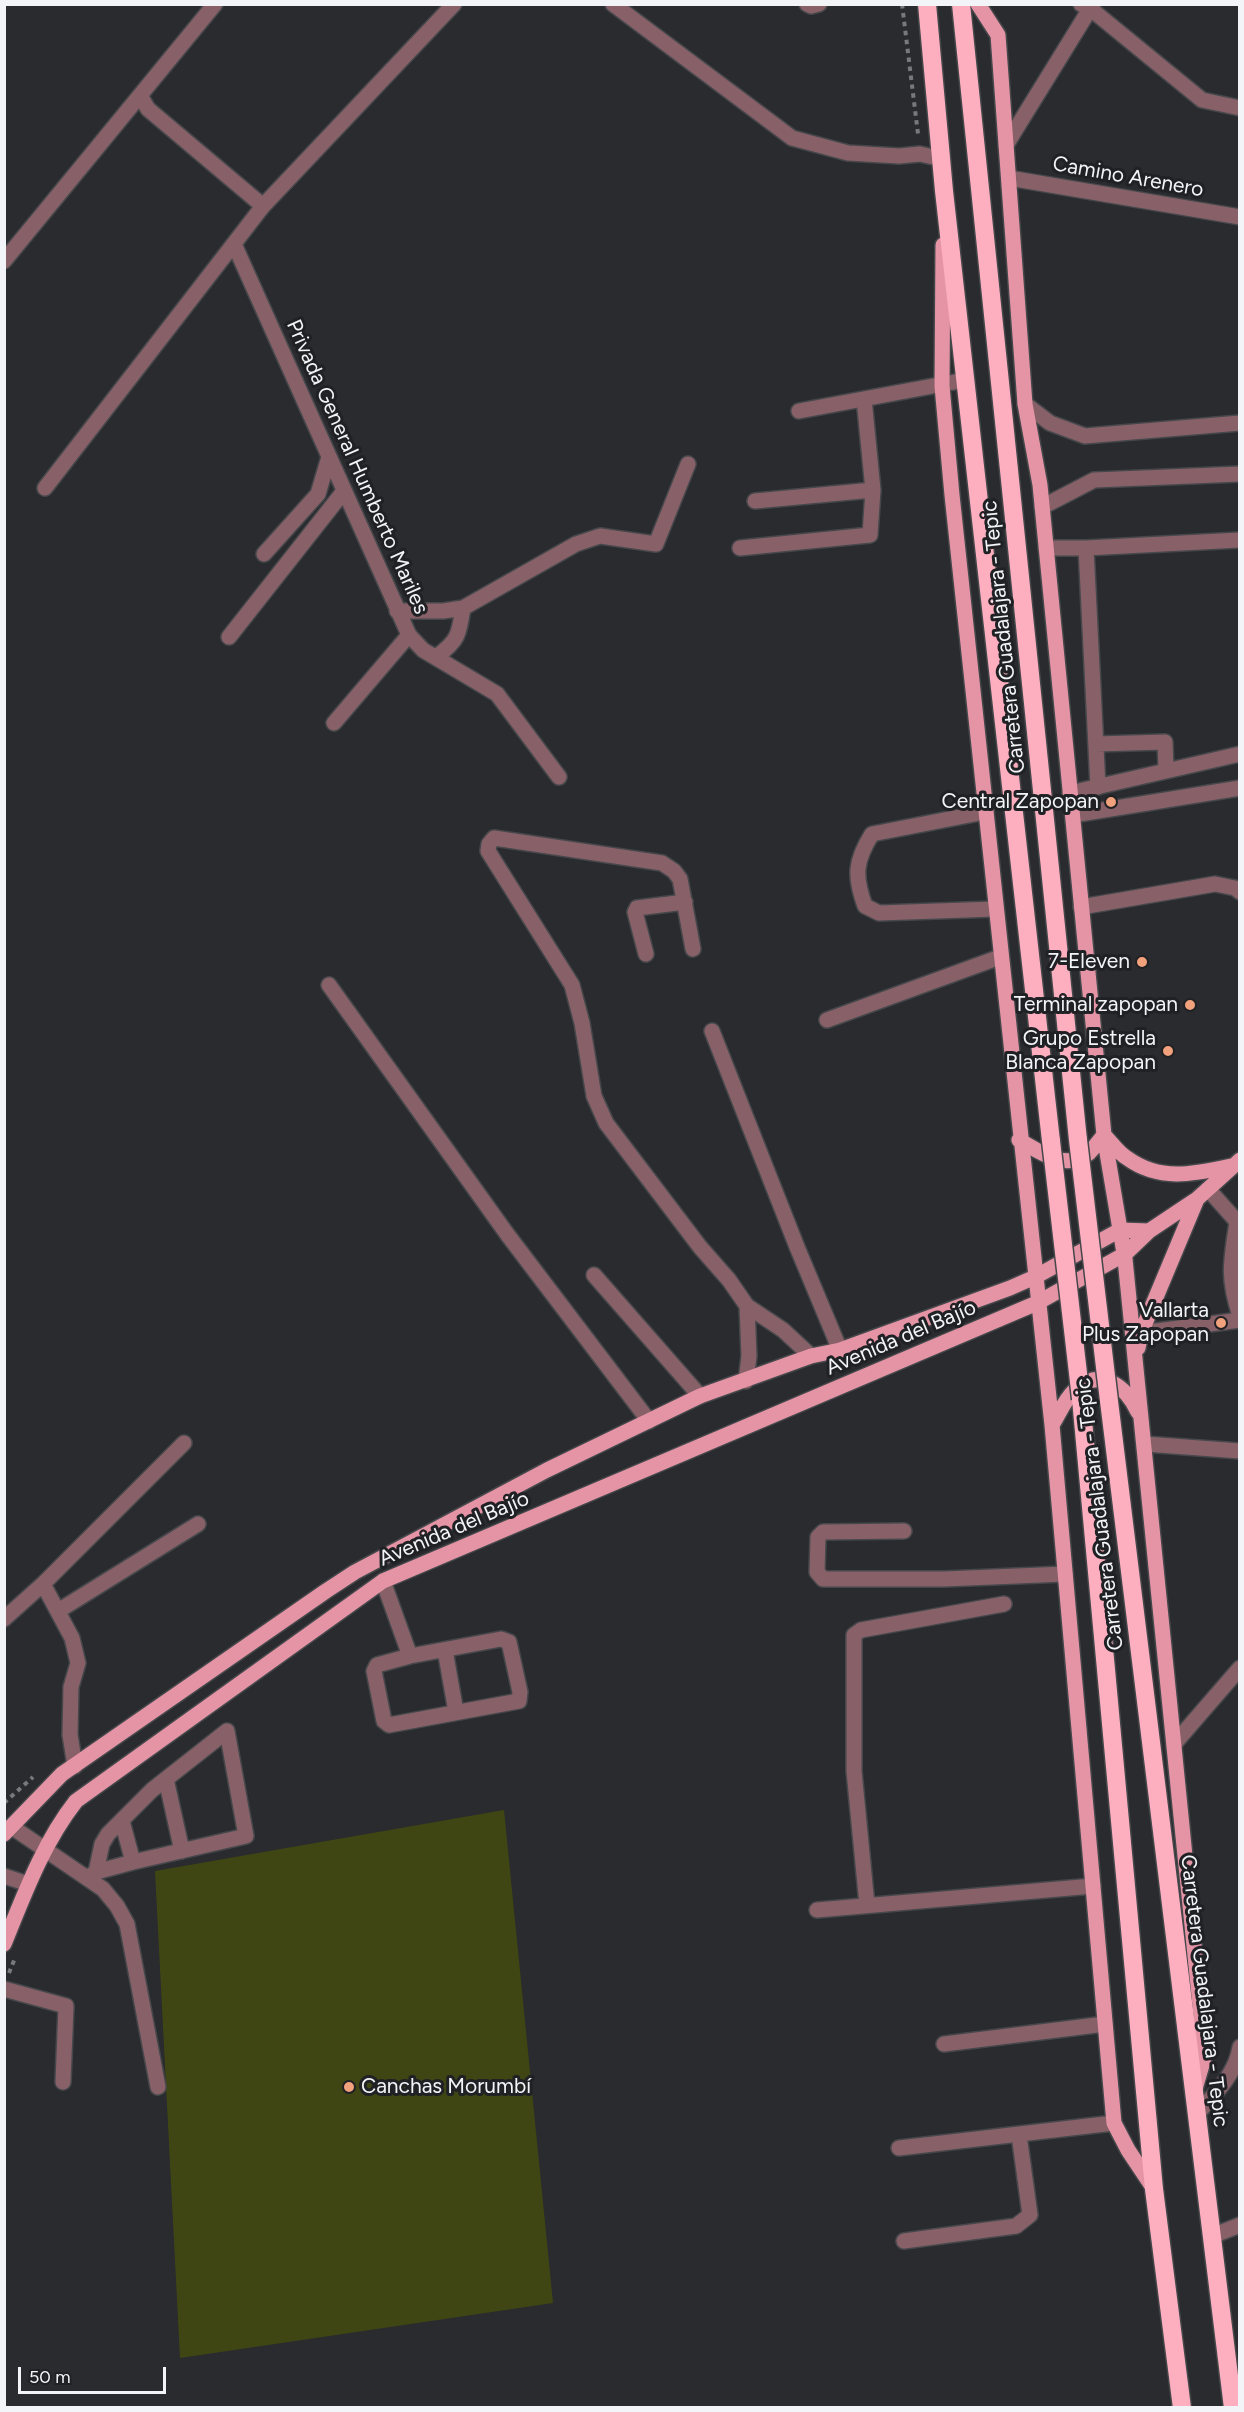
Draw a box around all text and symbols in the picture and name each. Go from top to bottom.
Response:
street label: Camino Arenero [1051,151,1205,203]
street label: Privada General Humberto Mariles [280,316,434,618]
street label: Carretera Guadalajara - Tepic [977,499,1031,775]
place label: Central Zapopan [942,789,1099,815]
marker: Central Zapopan [1104,795,1118,809]
place label: 7-Eleven [1048,949,1130,975]
marker: 7-Eleven [1135,955,1149,969]
place label: Terminal zapopan [1014,992,1178,1018]
marker: Terminal zapopan [1183,998,1197,1012]
place label: Grupo Estrella Blanca Zapopan [1005,1026,1156,1076]
marker: Grupo Estrella Blanca Zapopan [1161,1044,1175,1058]
street label: Avenida del Bajío [822,1295,980,1381]
place label: Vallarta Plus Zapopan [1082,1298,1209,1348]
marker: Vallarta Plus Zapopan [1214,1316,1228,1330]
street label: Carretera Guadalajara - Tepic [1071,1376,1129,1652]
street label: Avenida del Bajío [375,1486,533,1572]
street label: Carretera Guadalajara - Tepic [1175,1853,1233,2129]
place label: Canchas Morumbí [361,2074,531,2100]
marker: Canchas Morumbí [342,2080,356,2094]
scale bar [21,2355,170,2393]
text: 50 m [29,2366,71,2388]

